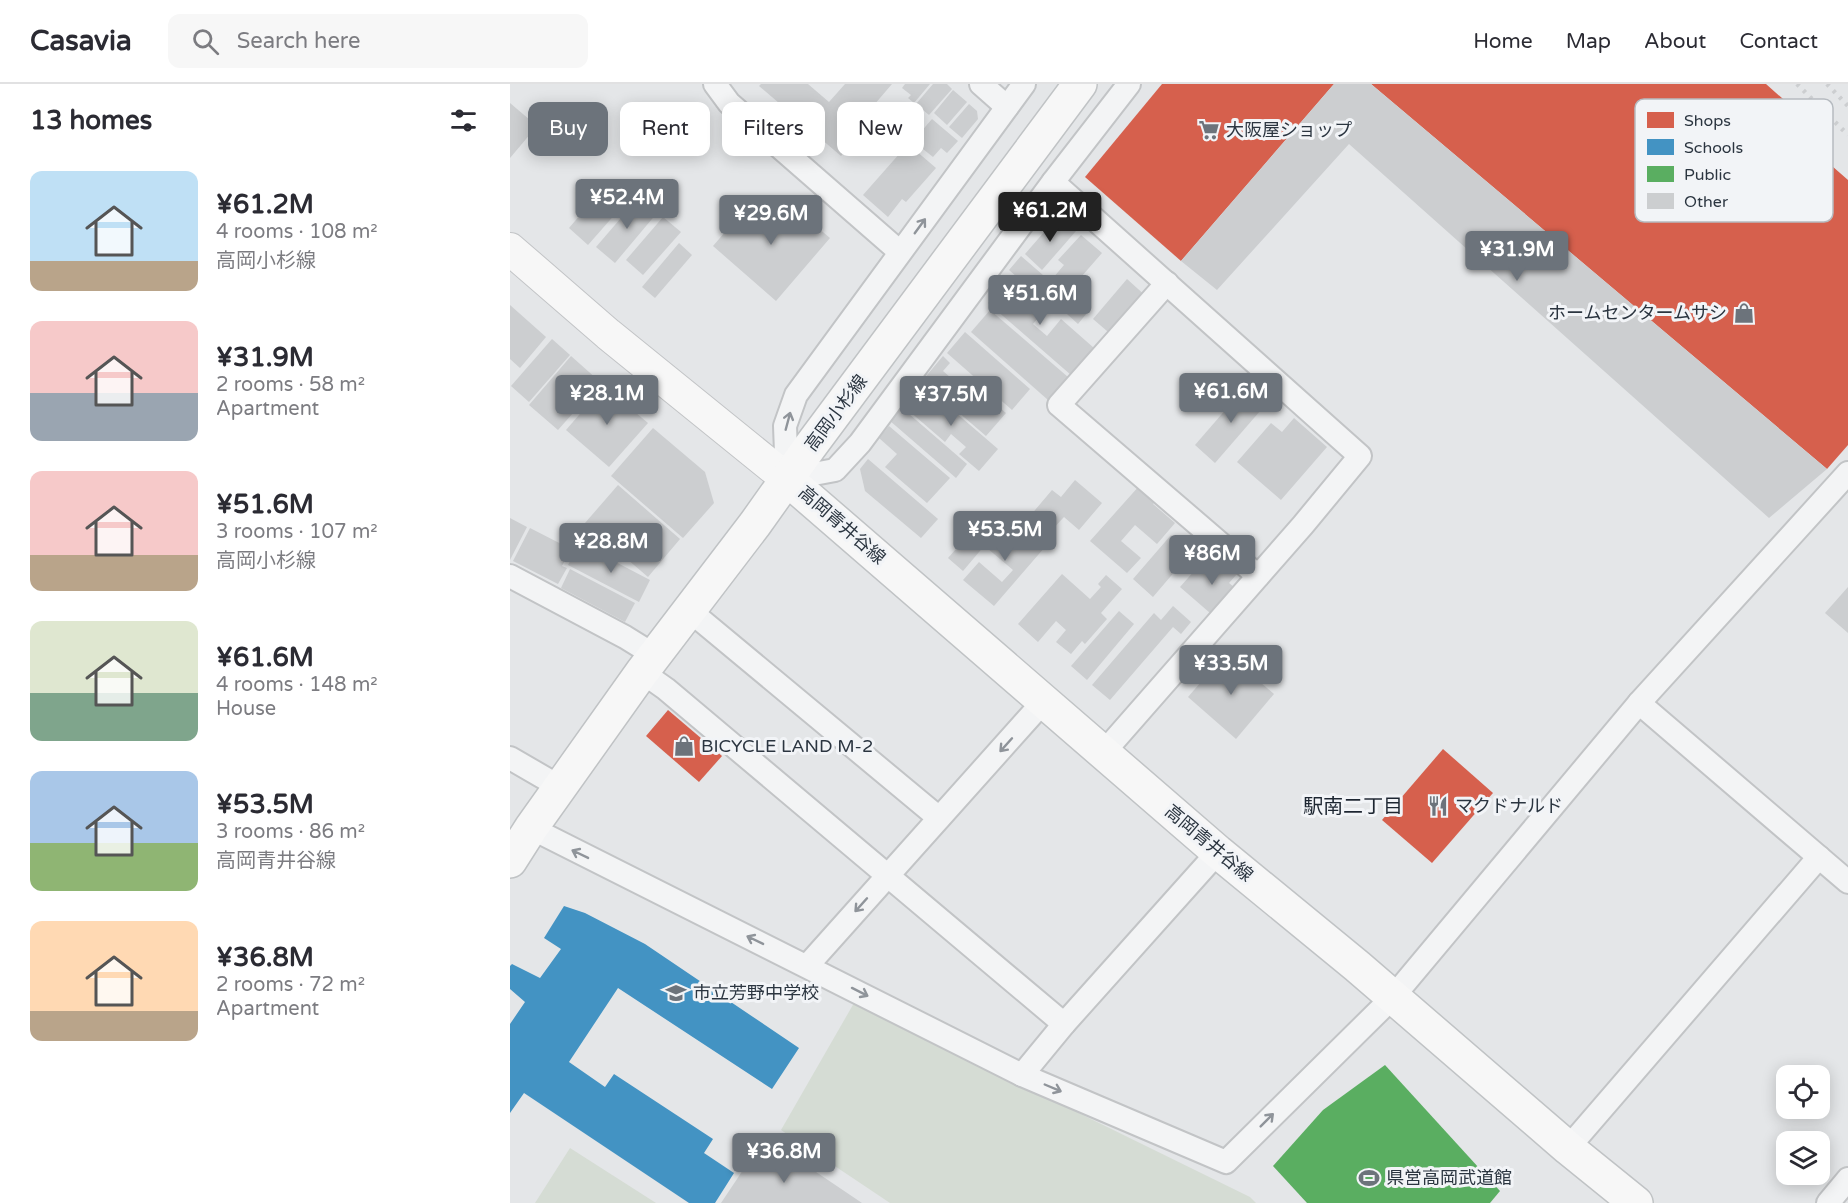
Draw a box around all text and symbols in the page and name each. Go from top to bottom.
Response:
search box [168,14,588,68]
text: Casavia [30,24,132,58]
icon: search [189,25,222,58]
text: Search here [237,28,360,54]
text: Home [1473,29,1533,54]
text: Map [1566,29,1611,54]
text: About [1644,29,1706,54]
text: Contact [1739,29,1818,54]
legend [1635,99,1833,222]
chip: Buy [528,102,608,156]
chip: Rent [620,102,710,156]
chip: Filters [722,102,825,156]
chip: New [837,102,924,156]
icon: filters [447,104,480,137]
text: 13 homes [30,105,152,136]
text: Shops [1684,111,1731,131]
supermarket icon: 大阪屋ショップ [1197,118,1221,142]
place label: 大阪屋ショップ [1226,119,1352,141]
text: Schools [1684,138,1743,158]
text: Public [1684,165,1731,185]
pin: ¥52.4M [578,179,676,230]
text: ¥52.4M [590,186,664,210]
text: ¥61.2M [216,189,314,220]
pin: ¥61.2M [1001,192,1099,243]
text: Other [1684,192,1729,212]
icon: home [78,195,150,267]
pin: ¥29.6M [722,195,820,246]
text: ¥61.2M [1012,199,1088,223]
text: ¥29.6M [733,202,809,226]
one-way arrow [914,218,926,234]
text: 4 rooms · 108 m² [216,220,378,244]
pin: ¥31.9M [1468,231,1566,282]
text: ¥31.9M [1479,238,1555,262]
text: 高岡小杉線 [216,249,316,273]
pin: ¥51.6M [991,275,1089,326]
text: ¥51.6M [1002,282,1078,306]
shop icon: ホームセンタームサシ [1732,301,1756,325]
place label: ホームセンタームサシ [1548,302,1727,324]
text: ¥31.9M [216,342,314,373]
icon: home [78,345,150,417]
street label: 高岡小杉線 [800,370,872,456]
text: 2 rooms · 58 m² [216,373,365,397]
pin: ¥61.6M [1182,373,1280,424]
pin: ¥28.1M [558,375,656,426]
pin: ¥37.5M [902,376,1000,427]
text: ¥61.6M [1193,380,1269,404]
text: ¥28.1M [569,382,645,406]
text: ¥37.5M [914,383,988,407]
text: Apartment [216,397,319,421]
one-way arrow [782,412,794,431]
street label: 高岡青井谷線 [794,481,890,569]
text: ¥51.6M [216,489,314,520]
icon: home [78,495,150,567]
pin: ¥53.5M [956,511,1054,562]
text: ¥53.5M [967,518,1043,542]
text: 3 rooms · 107 m² [216,520,378,544]
pin: ¥28.8M [562,523,660,574]
text: ¥28.8M [573,530,649,554]
pin: ¥86M [1176,535,1248,586]
text: ¥86M [1183,542,1241,566]
text: 高岡小杉線 [216,549,316,573]
text: ¥61.6M [216,642,314,673]
icon: home [78,645,150,717]
pin: ¥33.5M [1182,645,1280,696]
text: ¥33.5M [1193,652,1269,676]
text: 4 rooms · 148 m² [216,673,378,697]
text: House [216,697,276,721]
shop icon: BICYCLE LAND M-2 [672,734,696,758]
place label: BICYCLE LAND M-2 [701,735,873,757]
one-way arrow [999,737,1013,752]
text: ¥53.5M [216,789,314,820]
restaurant icon: マクドナルド [1426,794,1450,818]
icon: home [78,795,150,867]
district label: 駅南二丁目 [1303,795,1403,819]
place label: マクドナルド [1455,795,1563,817]
street label: 高岡青井谷線 [1161,800,1257,886]
text: 3 rooms · 86 m² [216,820,365,844]
one-way arrow [571,847,589,859]
text: 高岡青井谷線 [216,849,336,873]
one-way arrow [854,897,868,912]
one-way arrow [746,934,764,945]
text: ¥36.8M [216,942,314,973]
icon: home [78,945,150,1017]
text: 2 rooms · 72 m² [216,973,365,997]
school or university icon: 市立芳野中学校 [664,981,688,1005]
place label: 市立芳野中学校 [693,982,819,1004]
one-way arrow [850,987,868,999]
text: Apartment [216,997,319,1021]
map controls [1776,1065,1830,1185]
button: locate [1776,1065,1830,1119]
one-way arrow [1043,1083,1062,1094]
one-way arrow [1260,1113,1275,1128]
button: layers [1776,1131,1830,1185]
pin: ¥36.8M [735,1133,833,1184]
text: ¥36.8M [746,1140,822,1164]
sports icon: 県営高岡武道館 [1357,1166,1381,1190]
place label: 県営高岡武道館 [1386,1167,1512,1189]

